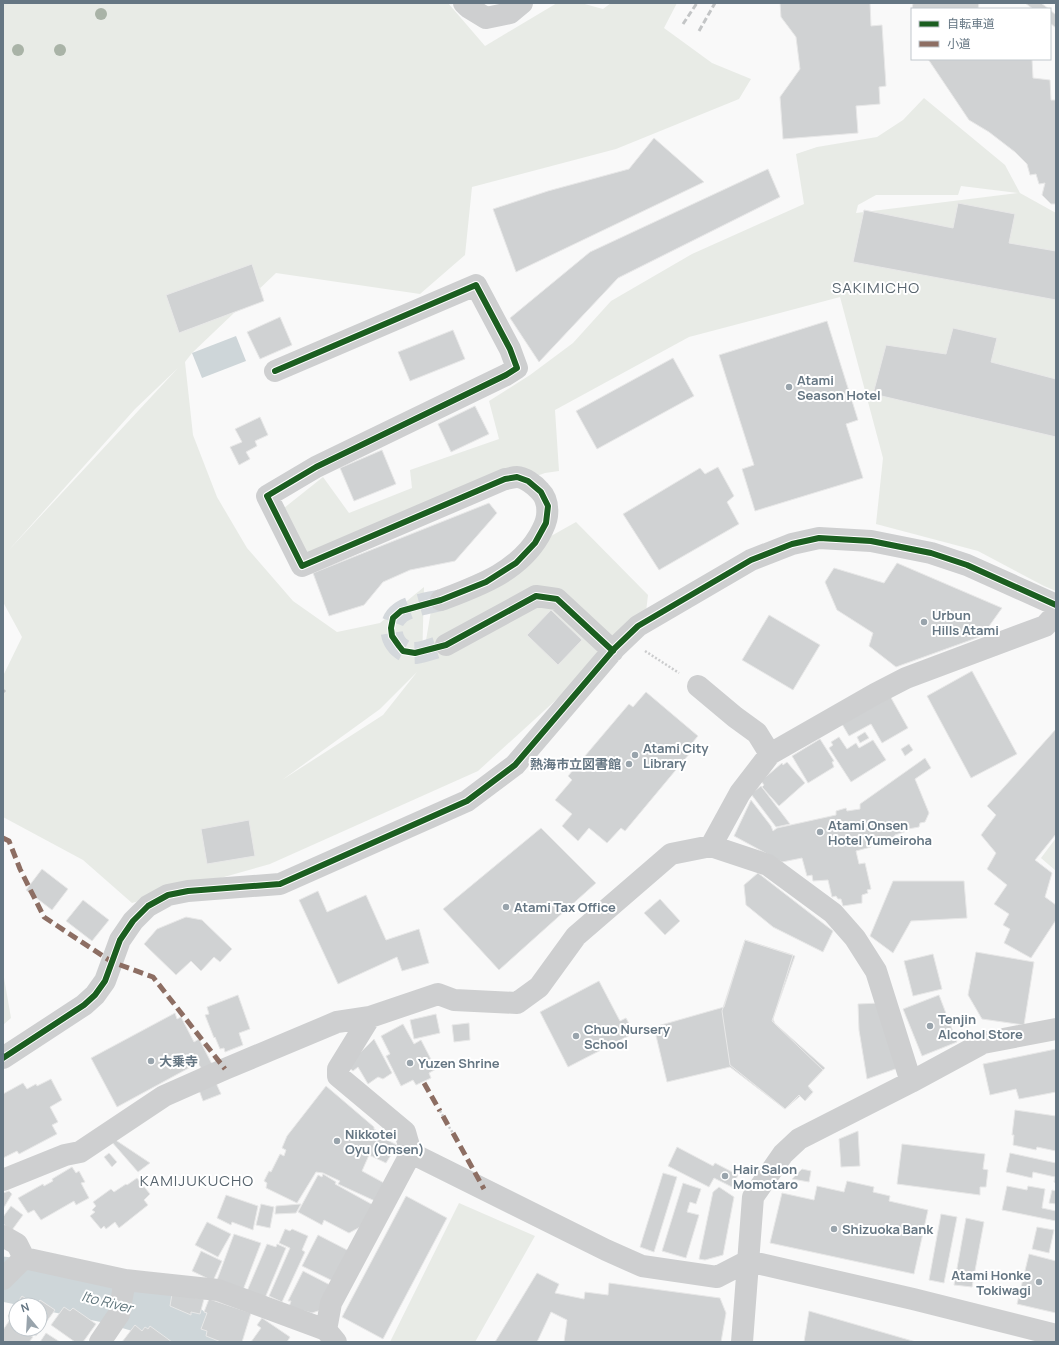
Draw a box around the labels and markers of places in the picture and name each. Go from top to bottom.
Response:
place label: Atami Season Hotel [797,371,881,404]
marker: Atami Season Hotel [784,382,794,392]
place label: Urbun Hills Atami [932,606,999,639]
marker: Urbun Hills Atami [919,617,929,627]
place label: Atami City Library [643,739,709,772]
marker: Atami City Library [630,750,640,760]
place label: 熱海市立図書館 [530,755,621,773]
marker: 熱海市立図書館 [624,759,634,769]
place label: Atami Onsen Hotel Yumeiroha [828,816,932,849]
marker: Atami Onsen Hotel Yumeiroha [815,827,825,837]
place label: Atami Tax Office [514,898,616,916]
marker: Atami Tax Office [501,902,511,912]
place label: Tenjin Alcohol Store [938,1010,1023,1043]
place label: Chuo Nursery School [584,1020,671,1053]
marker: Tenjin Alcohol Store [925,1021,935,1031]
marker: Chuo Nursery School [571,1031,581,1041]
place label: 大乗寺 [159,1052,198,1070]
place label: Yuzen Shrine [418,1054,500,1072]
marker: 大乗寺 [146,1056,156,1066]
marker: Yuzen Shrine [405,1058,415,1068]
place label: Nikkotei Oyu (Onsen) [345,1125,424,1158]
marker: Nikkotei Oyu (Onsen) [332,1136,342,1146]
place label: Hair Salon Momotaro [733,1160,798,1193]
marker: Hair Salon Momotaro [720,1171,730,1181]
place label: Shizuoka Bank [842,1220,934,1238]
marker: Shizuoka Bank [829,1224,839,1234]
place label: Atami Honke Tokiwagi [951,1266,1031,1299]
marker: Atami Honke Tokiwagi [1034,1277,1044,1287]

